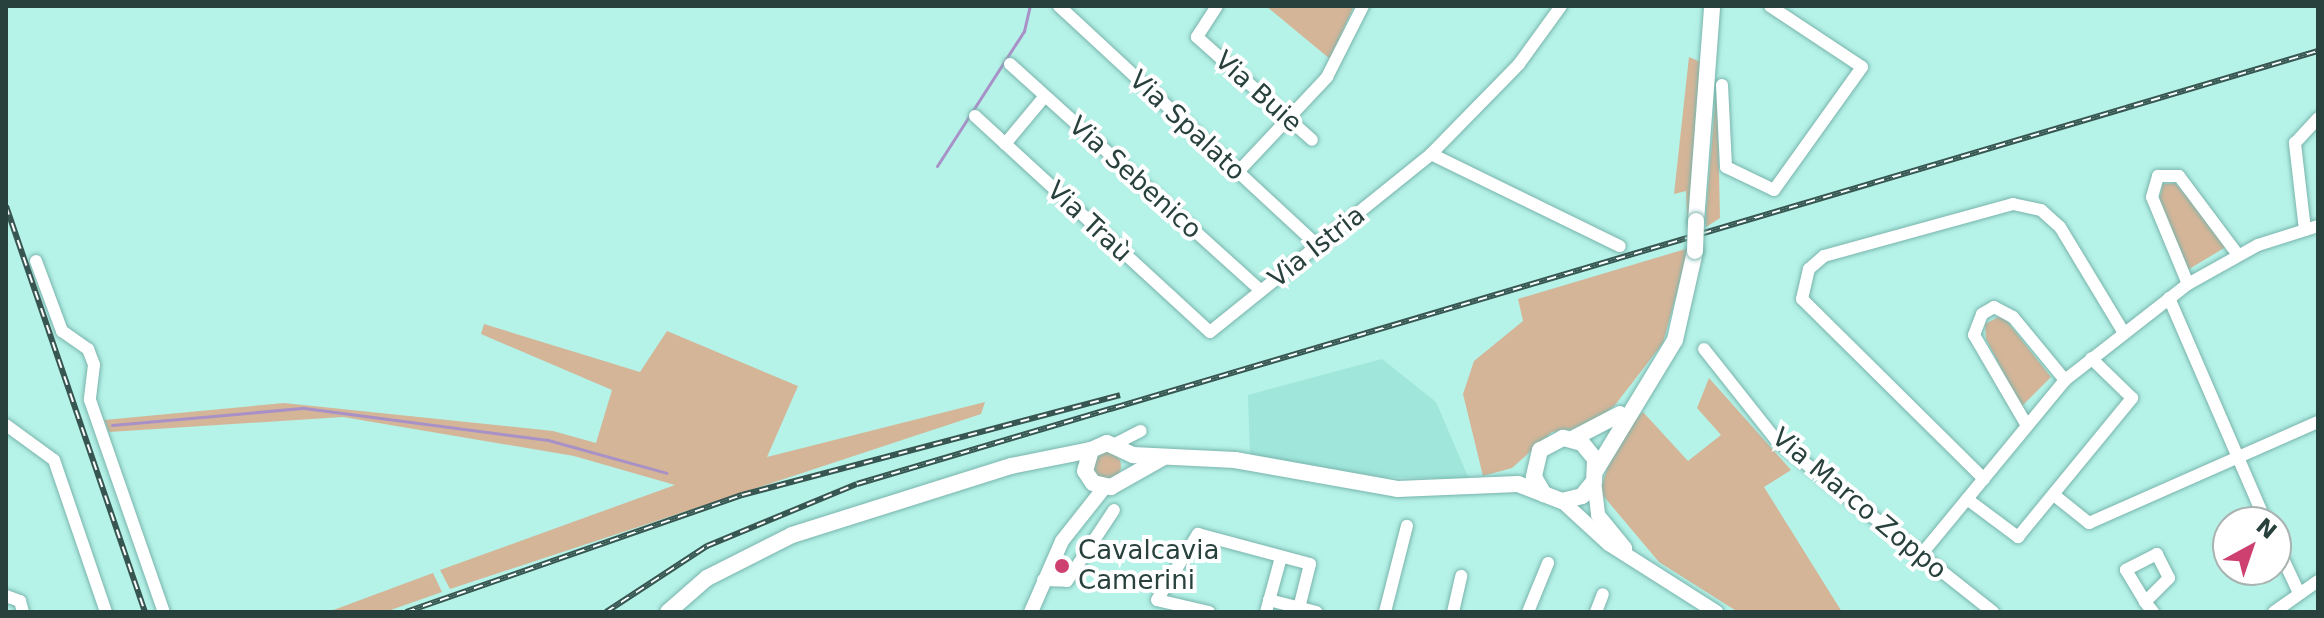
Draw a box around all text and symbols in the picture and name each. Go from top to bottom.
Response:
street label: Via Buie [1208,45,1308,139]
street label: Via Spalato [1123,65,1251,187]
street label: Via Sebenico [1062,110,1208,246]
street label: Via Traù [1040,175,1138,269]
street label: Via Istria [1263,200,1371,294]
street label: Via Marco Zoppo [1765,422,1953,586]
north arrow [2212,506,2292,586]
text: N [2251,513,2282,544]
place label: Cavalcavia Camerini [1078,535,1219,596]
marker: Cavalcavia Camerini [1053,557,1071,575]

